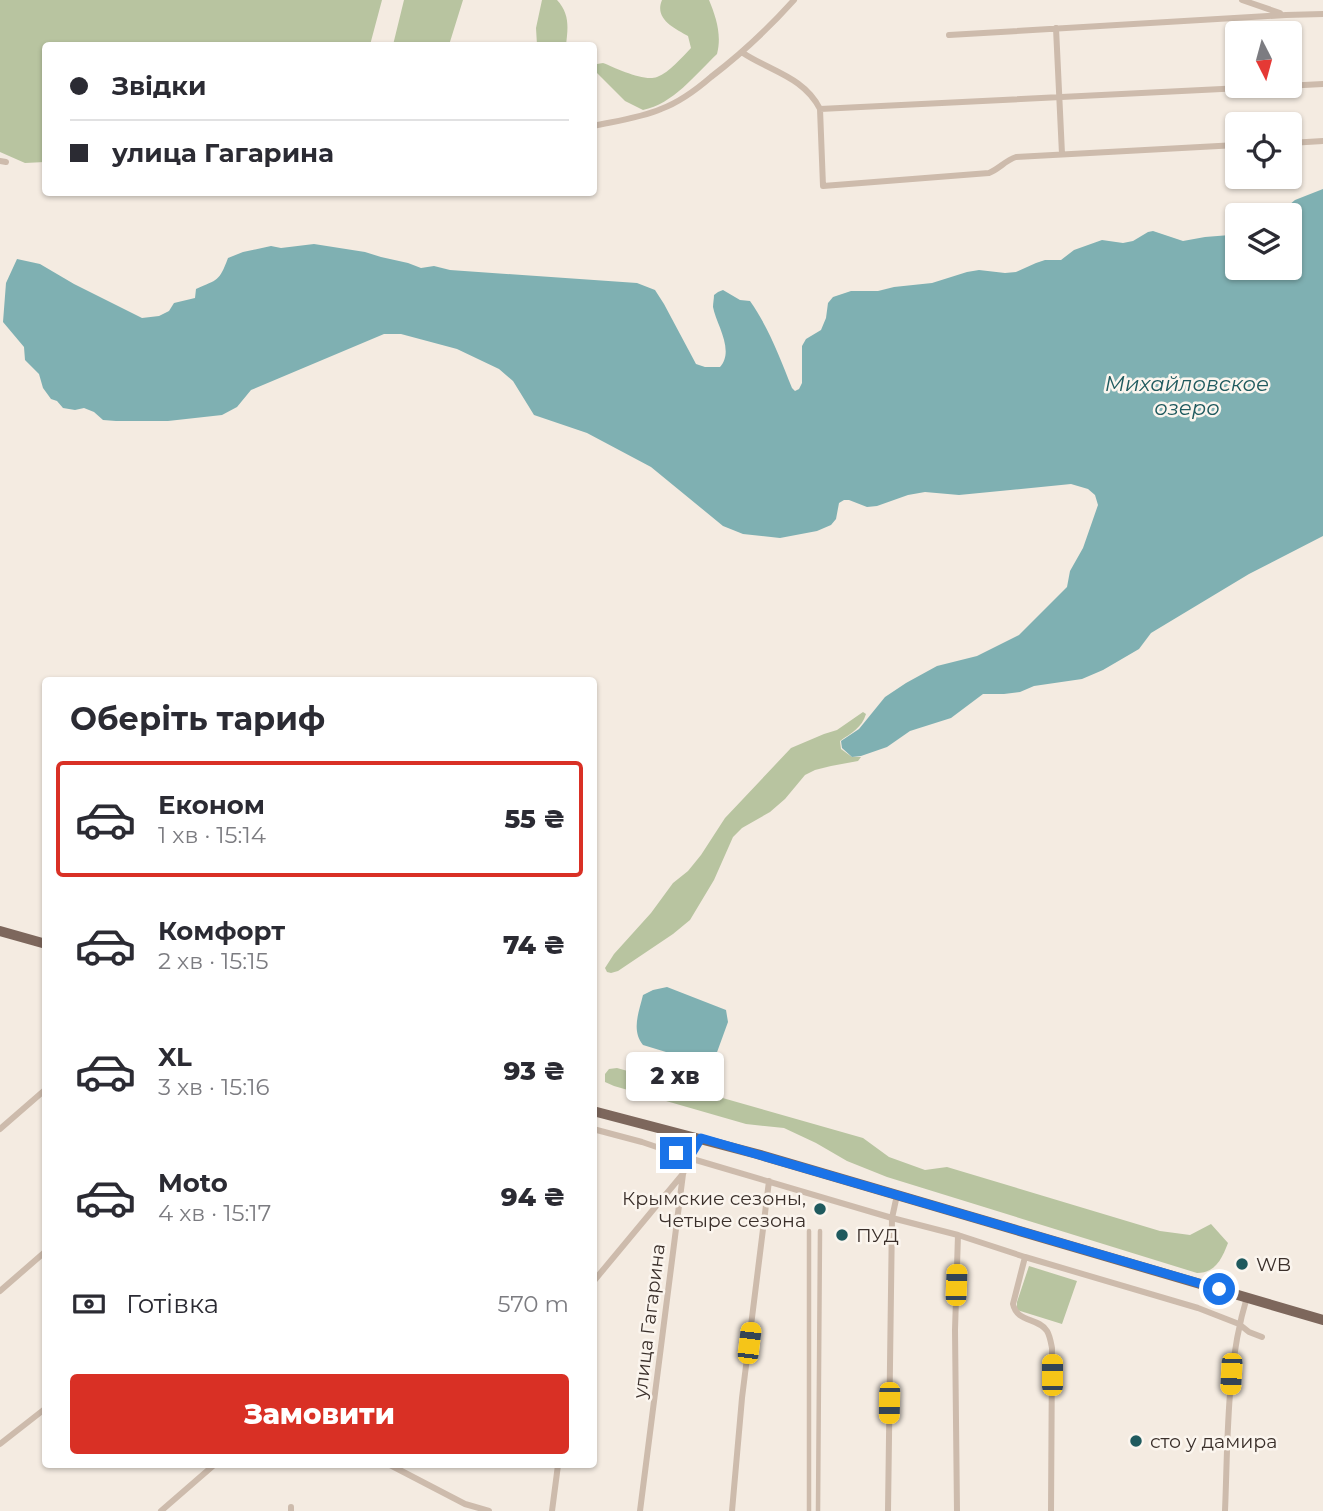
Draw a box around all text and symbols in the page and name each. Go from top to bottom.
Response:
north arrow [1225,21,1302,98]
map controls [1225,21,1302,280]
text: Звідки [112,70,206,102]
button: locate [1225,112,1302,189]
text: улица Гагарина [112,137,334,169]
button: layers [1225,203,1302,280]
water label: Михайловское озеро [1105,371,1269,420]
text: Оберіть тариф [70,699,325,738]
icon: car [74,788,137,851]
text: Економ [158,789,265,821]
text: 55 ₴ [504,803,565,835]
text: 1 хв · 15:14 [158,821,266,849]
icon: car [74,914,137,977]
text: Комфорт [158,915,285,947]
text: 74 ₴ [503,929,565,961]
text: 2 хв · 15:15 [158,947,269,975]
icon: car [74,1040,137,1103]
text: XL [158,1041,192,1073]
callout: 2 хв [627,1052,725,1100]
text: 93 ₴ [504,1055,565,1087]
text: 2 хв [650,1062,700,1090]
text: 3 хв · 15:16 [158,1073,269,1101]
route end [660,1137,692,1169]
icon: car [74,1166,137,1229]
text: Moto [158,1167,228,1199]
text: 94 ₴ [501,1181,565,1213]
place label: Крымские сезоны, Четыре сезона [622,1187,806,1232]
text: 4 хв · 15:17 [158,1199,271,1227]
marker: Крымские сезоны, Четыре сезона [812,1201,828,1217]
place label: ПУД [856,1224,899,1247]
marker: ПУД [834,1227,850,1243]
street label: улица Гагарина [628,1242,670,1401]
place label: WB [1256,1253,1291,1276]
marker: WB [1234,1256,1250,1272]
car [945,1264,968,1306]
route start [1203,1273,1235,1305]
icon: cash [70,1285,108,1323]
text: Готівка [126,1288,219,1320]
text: 570 m [498,1290,569,1318]
car [737,1321,762,1365]
car [1220,1352,1243,1396]
car [1042,1354,1063,1396]
button: Замовити [70,1374,569,1454]
car [879,1382,900,1424]
place label: сто у дамира [1150,1430,1277,1453]
marker: сто у дамира [1128,1433,1144,1449]

